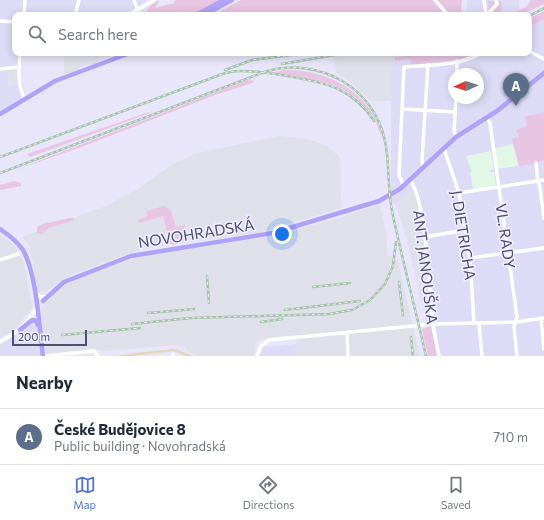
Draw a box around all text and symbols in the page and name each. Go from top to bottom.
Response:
search box [12,12,532,56]
icon: search [26,23,48,45]
text: Search here [58,25,137,43]
north arrow [448,68,484,104]
pin: A [503,73,529,106]
street label: J. DIETRICHA [448,189,480,281]
street label: VL. RADY [492,202,520,270]
street label: ANT. JANOUŠKA [410,209,443,325]
street label: NOVOHRADSKÁ [136,214,255,251]
your location [272,224,292,244]
scale bar [12,328,87,347]
text: 200 m [18,330,50,343]
text: Nearby [16,372,73,393]
text: České Budějovice 8 [54,420,186,438]
text: A [24,429,34,445]
text: 710 m [493,429,528,445]
text: Public building · Novohradská [54,438,226,454]
tab: Map [73,474,96,511]
tab: Directions [243,474,294,511]
tab: Saved [441,474,471,511]

